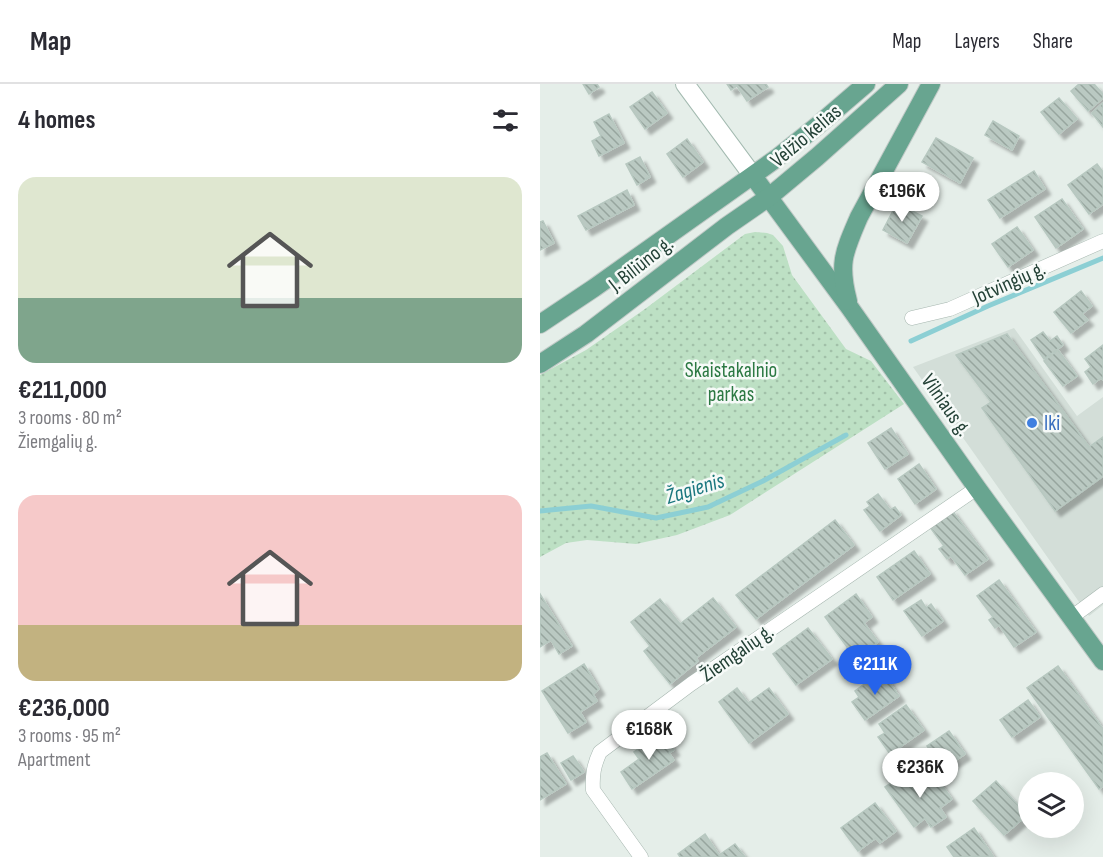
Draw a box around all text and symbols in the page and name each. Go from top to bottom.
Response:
text: Map [30,25,71,58]
text: Map [892,29,921,54]
text: Layers [954,29,1000,54]
text: Share [1033,29,1073,54]
street label: Velžio kelias [766,99,846,173]
icon: filters [489,104,522,137]
text: 4 homes [18,105,95,136]
pin: €196K [860,172,944,223]
text: €196K [878,179,926,203]
icon: home [216,216,324,324]
street label: J. Biliūno g. [603,231,678,298]
street label: Jotvingių g. [968,256,1049,311]
park label: Skaistakalnio parkas [685,358,777,407]
street label: Vilniaus g. [916,369,976,441]
text: €211,000 [18,375,107,406]
text: 3 rooms · 80 m² [18,406,122,430]
place label: Iki [1044,411,1060,436]
marker: Iki [1025,416,1039,430]
text: Žiemgalių g. [18,430,97,454]
water label: Žagienis [661,467,728,511]
icon: home [216,534,324,642]
street label: Žiemgalių g. [696,619,778,687]
pin: €211K [833,645,917,696]
text: €211K [852,652,898,676]
text: €236,000 [18,693,110,724]
pin: €168K [607,710,691,761]
text: €168K [625,717,673,741]
text: 3 rooms · 95 m² [18,724,121,748]
text: Apartment [18,748,91,772]
pin: €236K [878,748,962,799]
text: €236K [896,755,944,779]
map controls [1018,772,1084,838]
button: layers [1018,772,1084,838]

